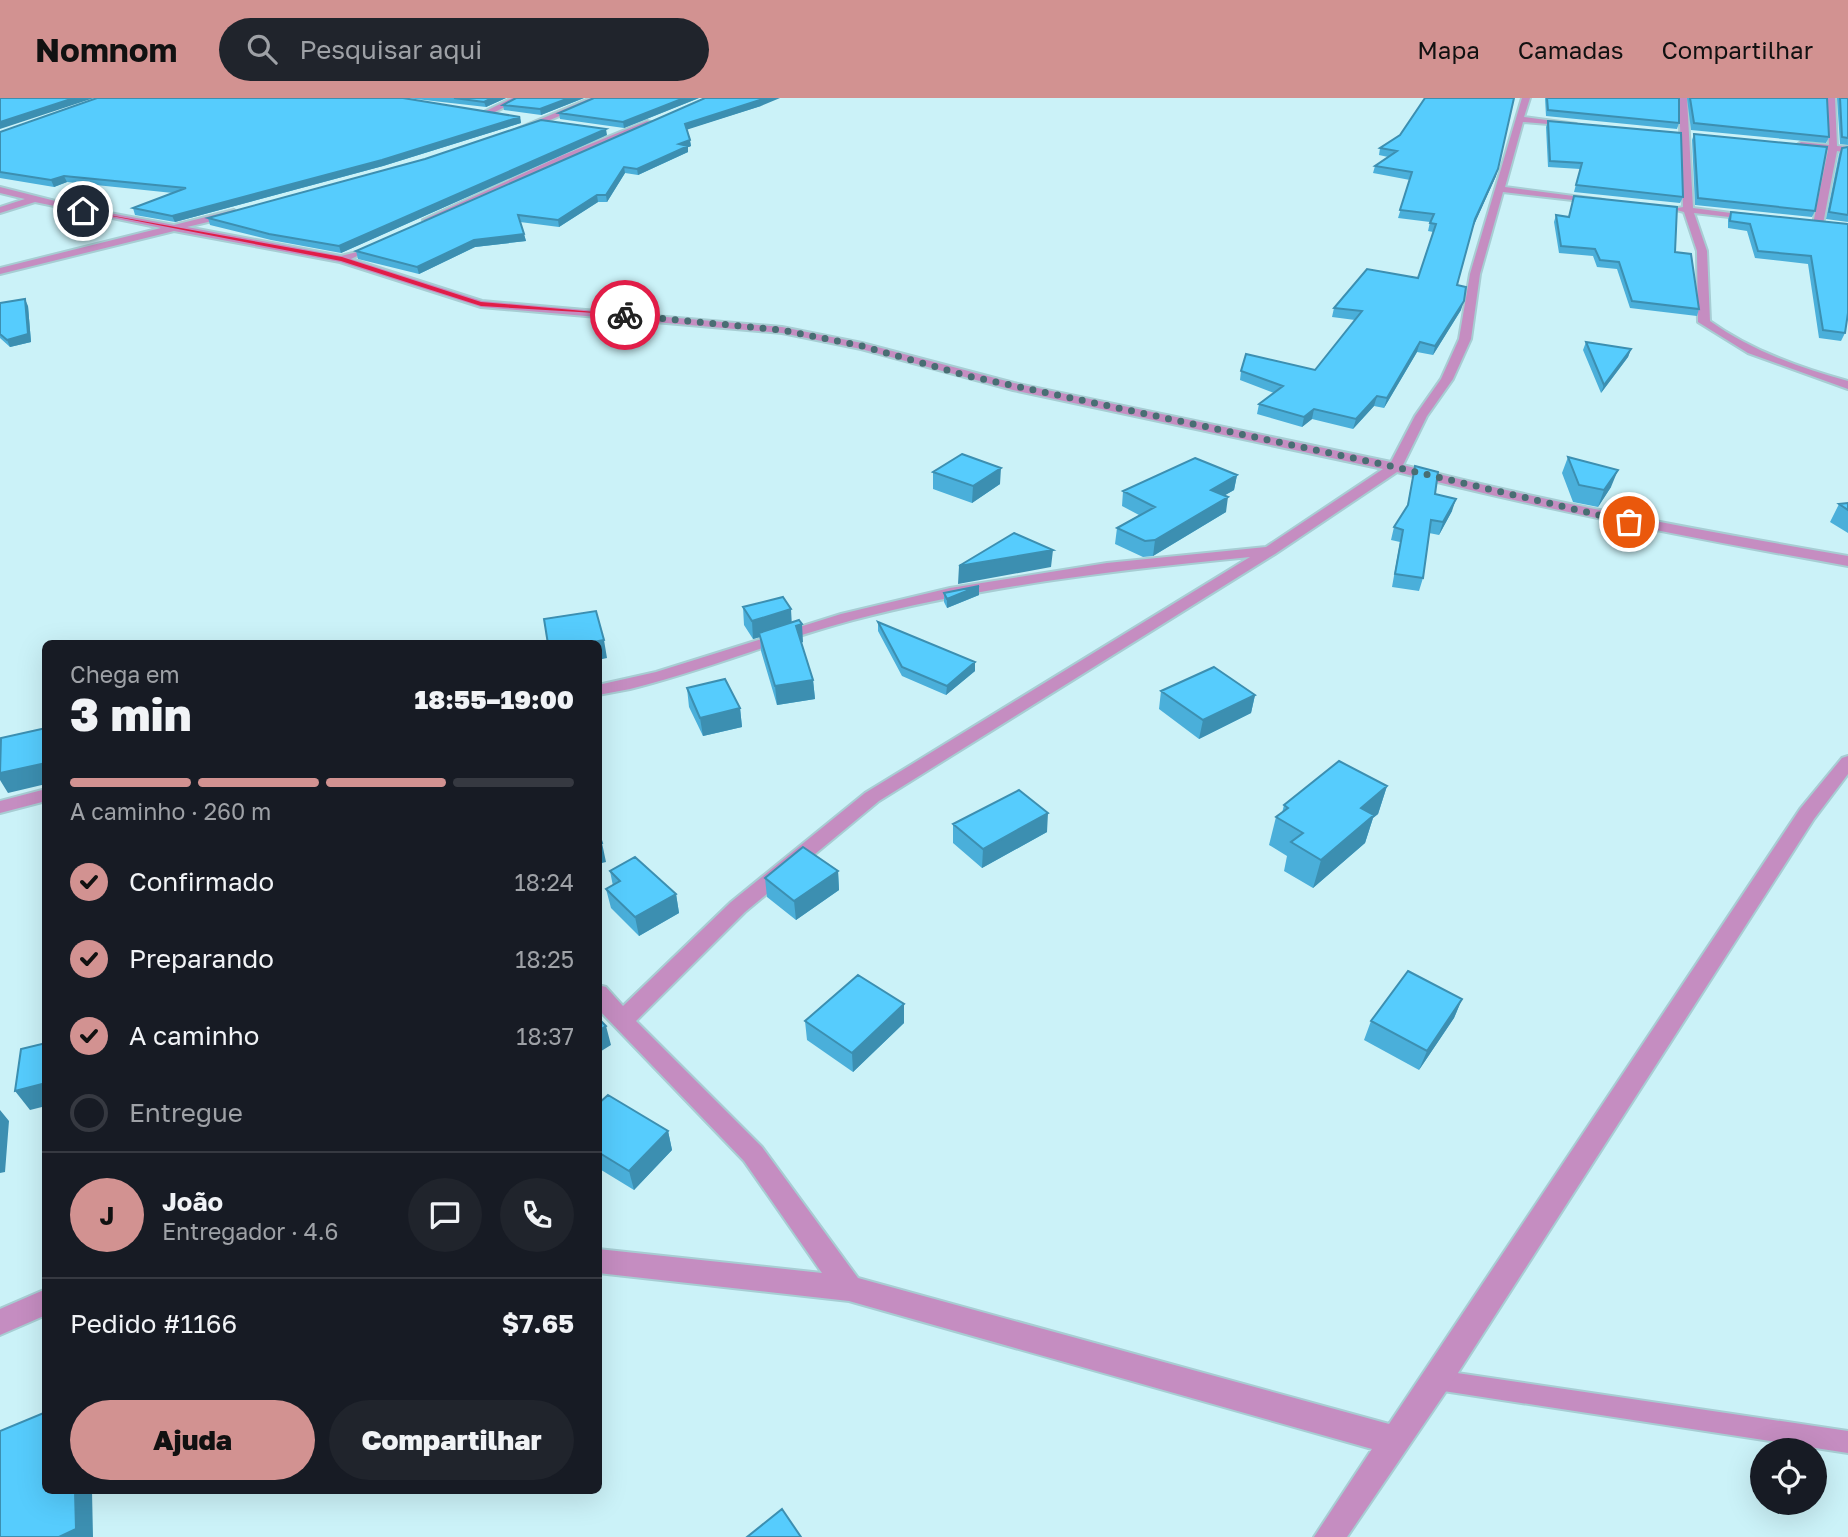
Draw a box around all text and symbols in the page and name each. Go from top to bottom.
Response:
search box [219,18,709,81]
text: Nomnom [35,30,177,69]
icon: search [243,30,281,68]
text: Pesquisar aqui [299,34,482,65]
text: Mapa [1417,35,1480,64]
text: Camadas [1518,35,1623,64]
text: Compartilhar [1661,35,1813,64]
pin [53,181,113,241]
icon: home [64,192,102,230]
courier [590,280,660,350]
icon: bike [606,296,644,334]
pin [1599,492,1659,552]
icon: bag [1610,503,1648,541]
text: Chega em [70,660,180,688]
text: 18:55–19:00 [414,684,574,715]
text: 3 min [70,686,192,741]
text: A caminho · 260 m [70,797,271,825]
icon: check [70,863,108,901]
text: Confirmado [129,866,274,897]
text: 18:24 [515,868,574,896]
icon: check [70,940,108,978]
text: Preparando [129,943,274,974]
text: 18:25 [515,945,574,973]
icon: check [70,1017,108,1055]
text: A caminho [129,1020,259,1051]
text: 18:37 [516,1022,574,1050]
text: Entregue [129,1097,243,1128]
button: chat [408,1178,482,1252]
button: phone [500,1178,574,1252]
text: João [162,1186,223,1217]
text: J [100,1200,114,1231]
text: Entregador · 4.6 [162,1217,339,1245]
text: Pedido #1166 [70,1308,237,1339]
text: $7.65 [502,1308,574,1339]
button: Ajuda [70,1400,315,1480]
button: Compartilhar [329,1400,574,1480]
map controls [1750,1438,1827,1515]
button: locate [1750,1438,1827,1515]

